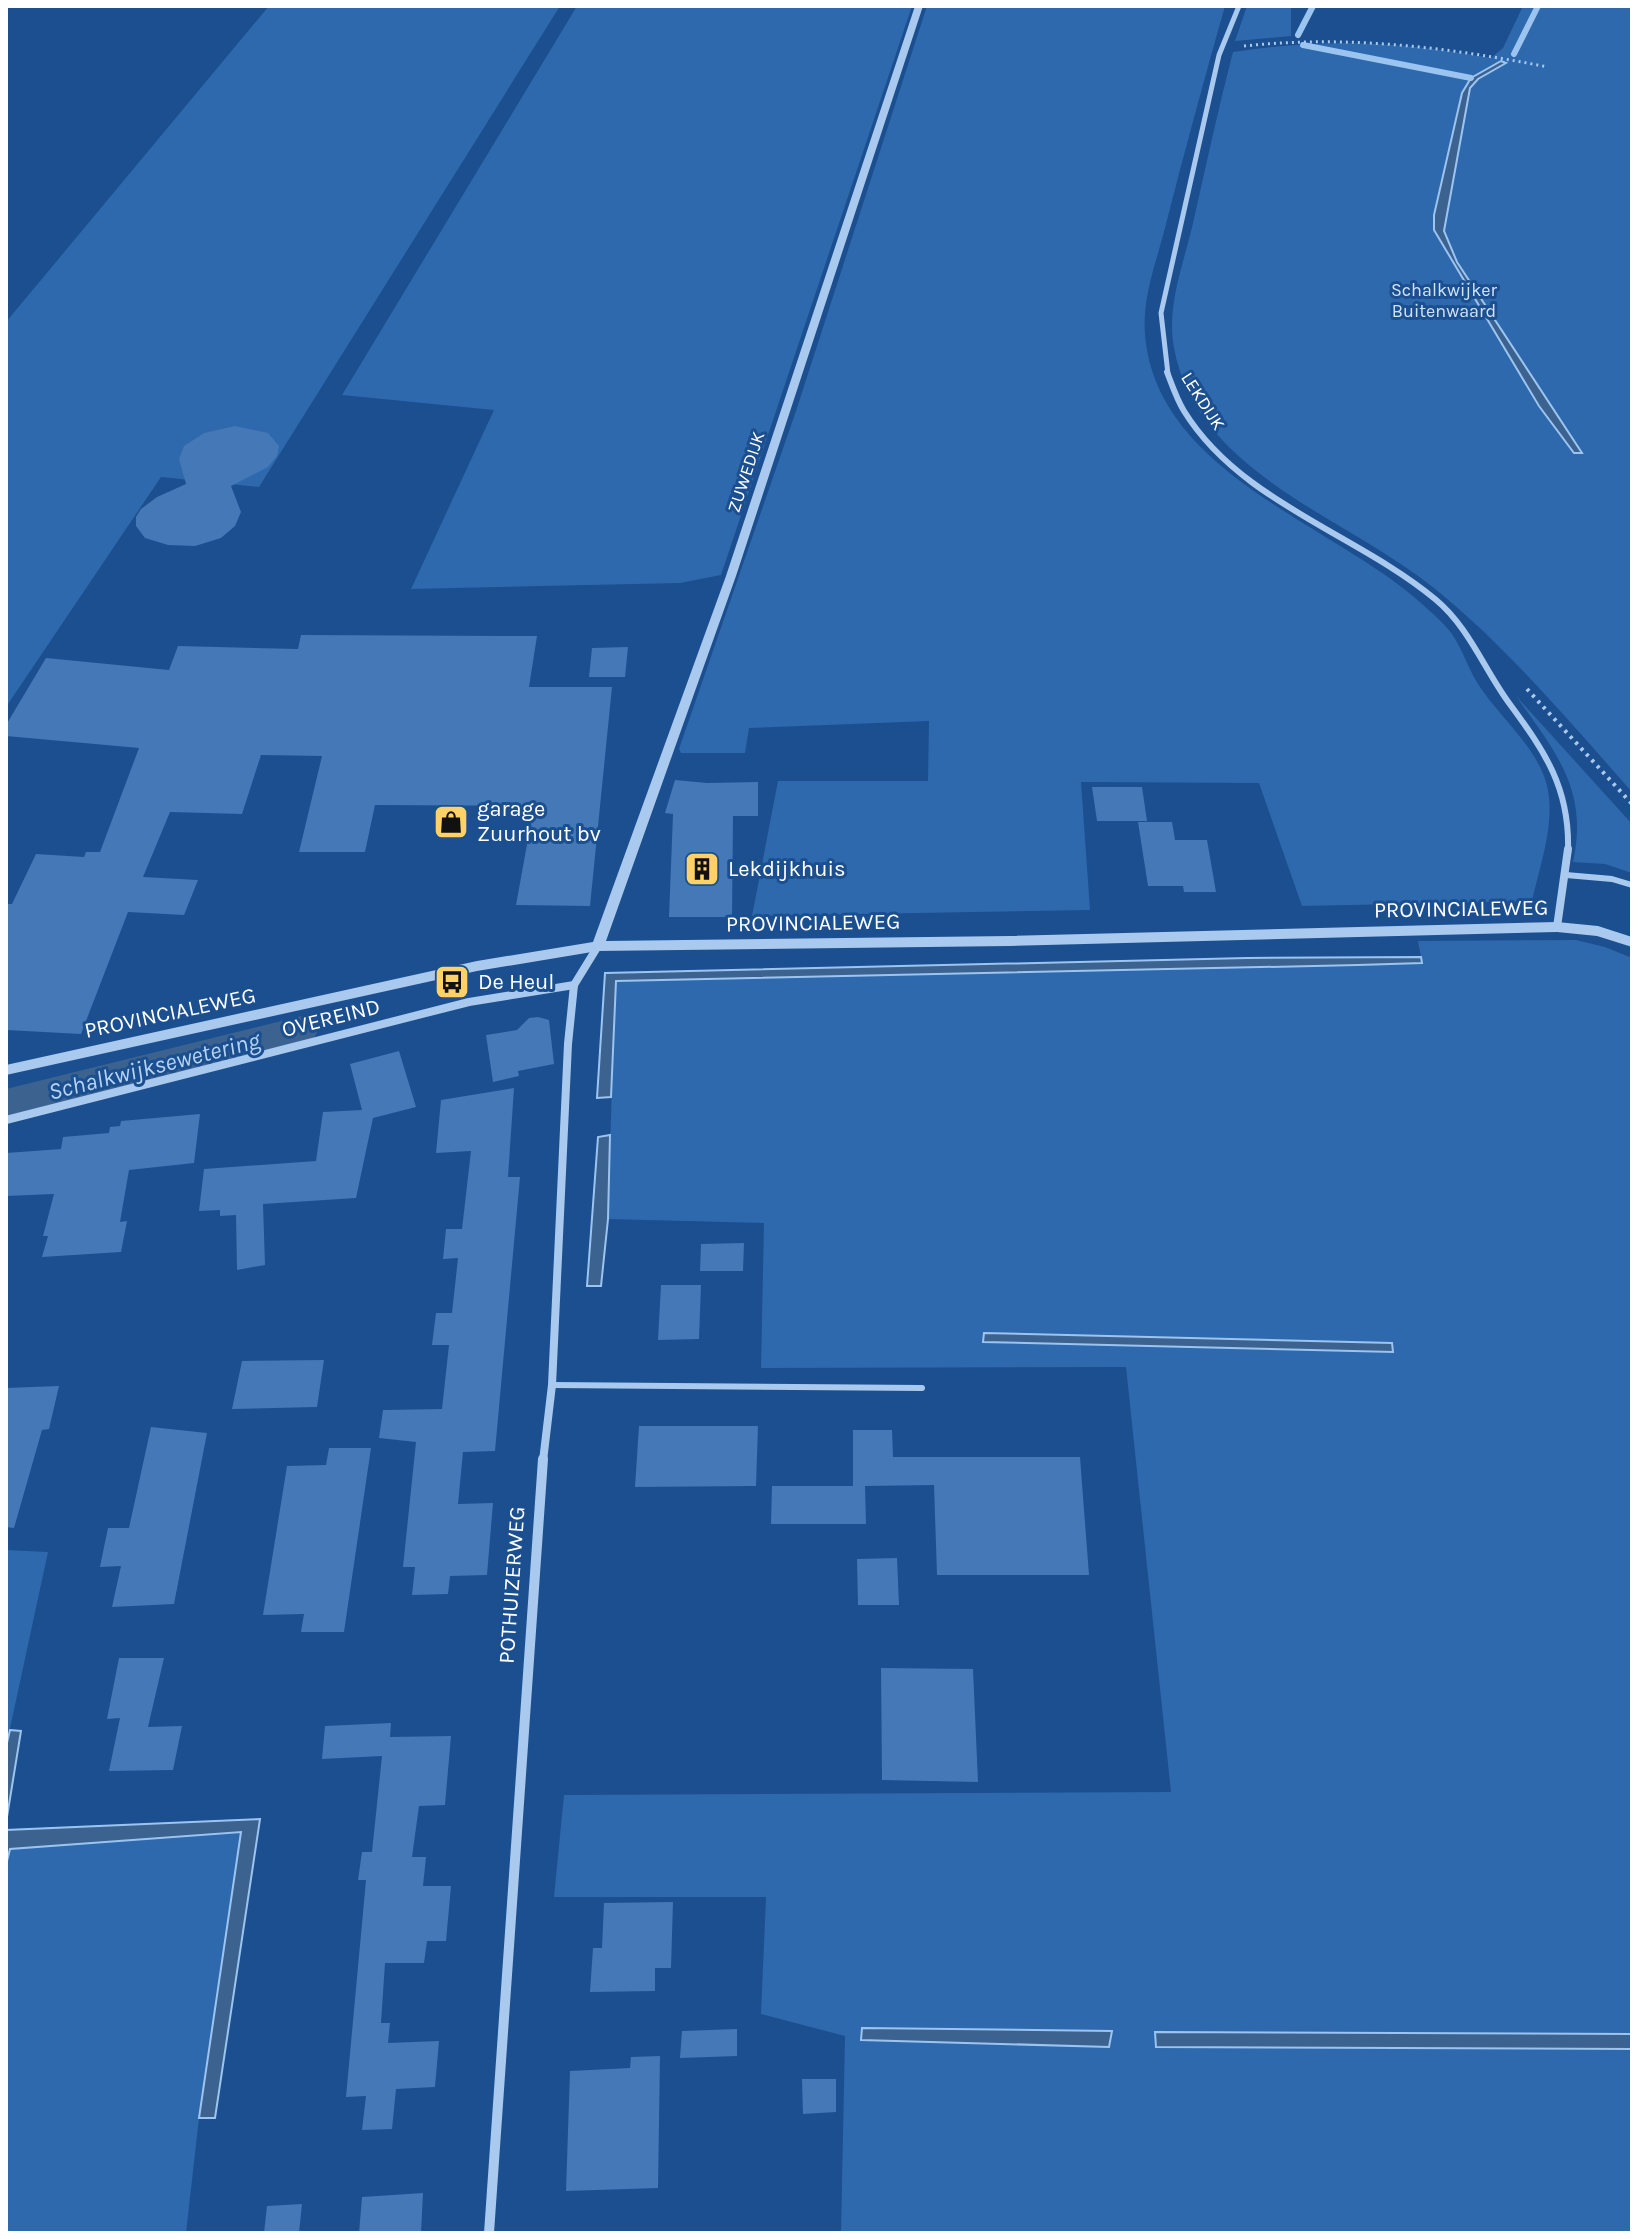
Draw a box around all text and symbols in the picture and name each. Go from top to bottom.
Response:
park label: Schalkwijker Buitenwaard [1391,279,1498,322]
street label: LEKDIJK [1176,368,1230,434]
street label: ZUWEDIJK [723,429,769,515]
place label: garage Zuurhout bv [477,796,601,847]
shop icon: garage Zuurhout bv [432,803,470,841]
building icon: Lekdijkhuis [683,850,721,888]
place label: Lekdijkhuis [728,856,846,882]
street label: PROVINCIALEWEG [1374,894,1548,924]
street label: PROVINCIALEWEG [726,908,900,938]
bus stop icon: De Heul [433,963,471,1001]
place label: De Heul [478,969,555,995]
street label: PROVINCIALEWEG [82,982,258,1044]
street label: OVEREIND [279,993,383,1043]
water label: Schalkwijksewetering [45,1026,263,1106]
street label: POTHUIZERWEG [494,1505,530,1665]

